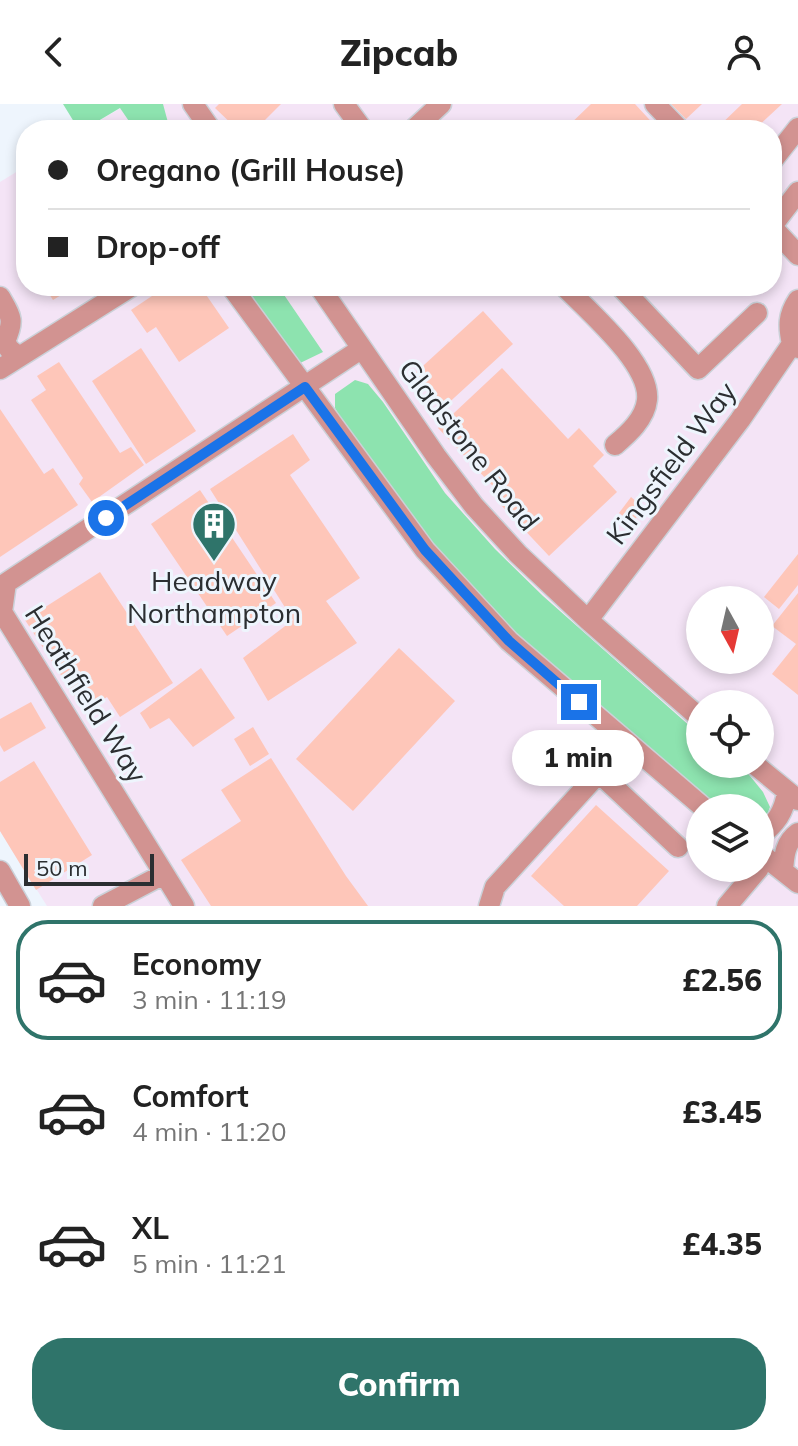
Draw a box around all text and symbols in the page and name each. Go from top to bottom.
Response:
icon: back [32,30,76,74]
text: Zipcab [340,30,458,75]
icon: person [722,30,766,74]
text: Oregano (Grill House) [96,151,406,189]
text: Drop-off [96,228,220,266]
street label: Gladstone Road [392,352,547,537]
street label: Kingsfield Way [598,374,743,551]
route start [88,500,124,536]
building icon: Headway Northampton [190,500,238,563]
place label: Headway Northampton [127,563,301,630]
north arrow [686,586,774,674]
map controls [686,586,774,882]
street label: Heathfield Way [18,598,155,789]
route end [561,684,597,720]
button: locate [686,690,774,778]
callout: 1 min [513,730,645,786]
text: 1 min [543,741,613,774]
button: layers [686,794,774,882]
scale bar [24,850,154,886]
text: 50 m [36,854,87,882]
icon: car [36,944,108,1016]
text: Economy [132,945,261,983]
text: £2.56 [682,961,762,999]
text: 3 min · 11:19 [132,983,287,1016]
icon: car [36,1076,108,1148]
text: Comfort [132,1077,249,1115]
text: £3.45 [682,1093,762,1131]
text: 4 min · 11:20 [132,1115,287,1148]
icon: car [36,1208,108,1280]
text: XL [132,1209,169,1247]
text: £4.35 [682,1225,762,1263]
text: 5 min · 11:21 [132,1247,287,1280]
button: Confirm [32,1338,766,1430]

